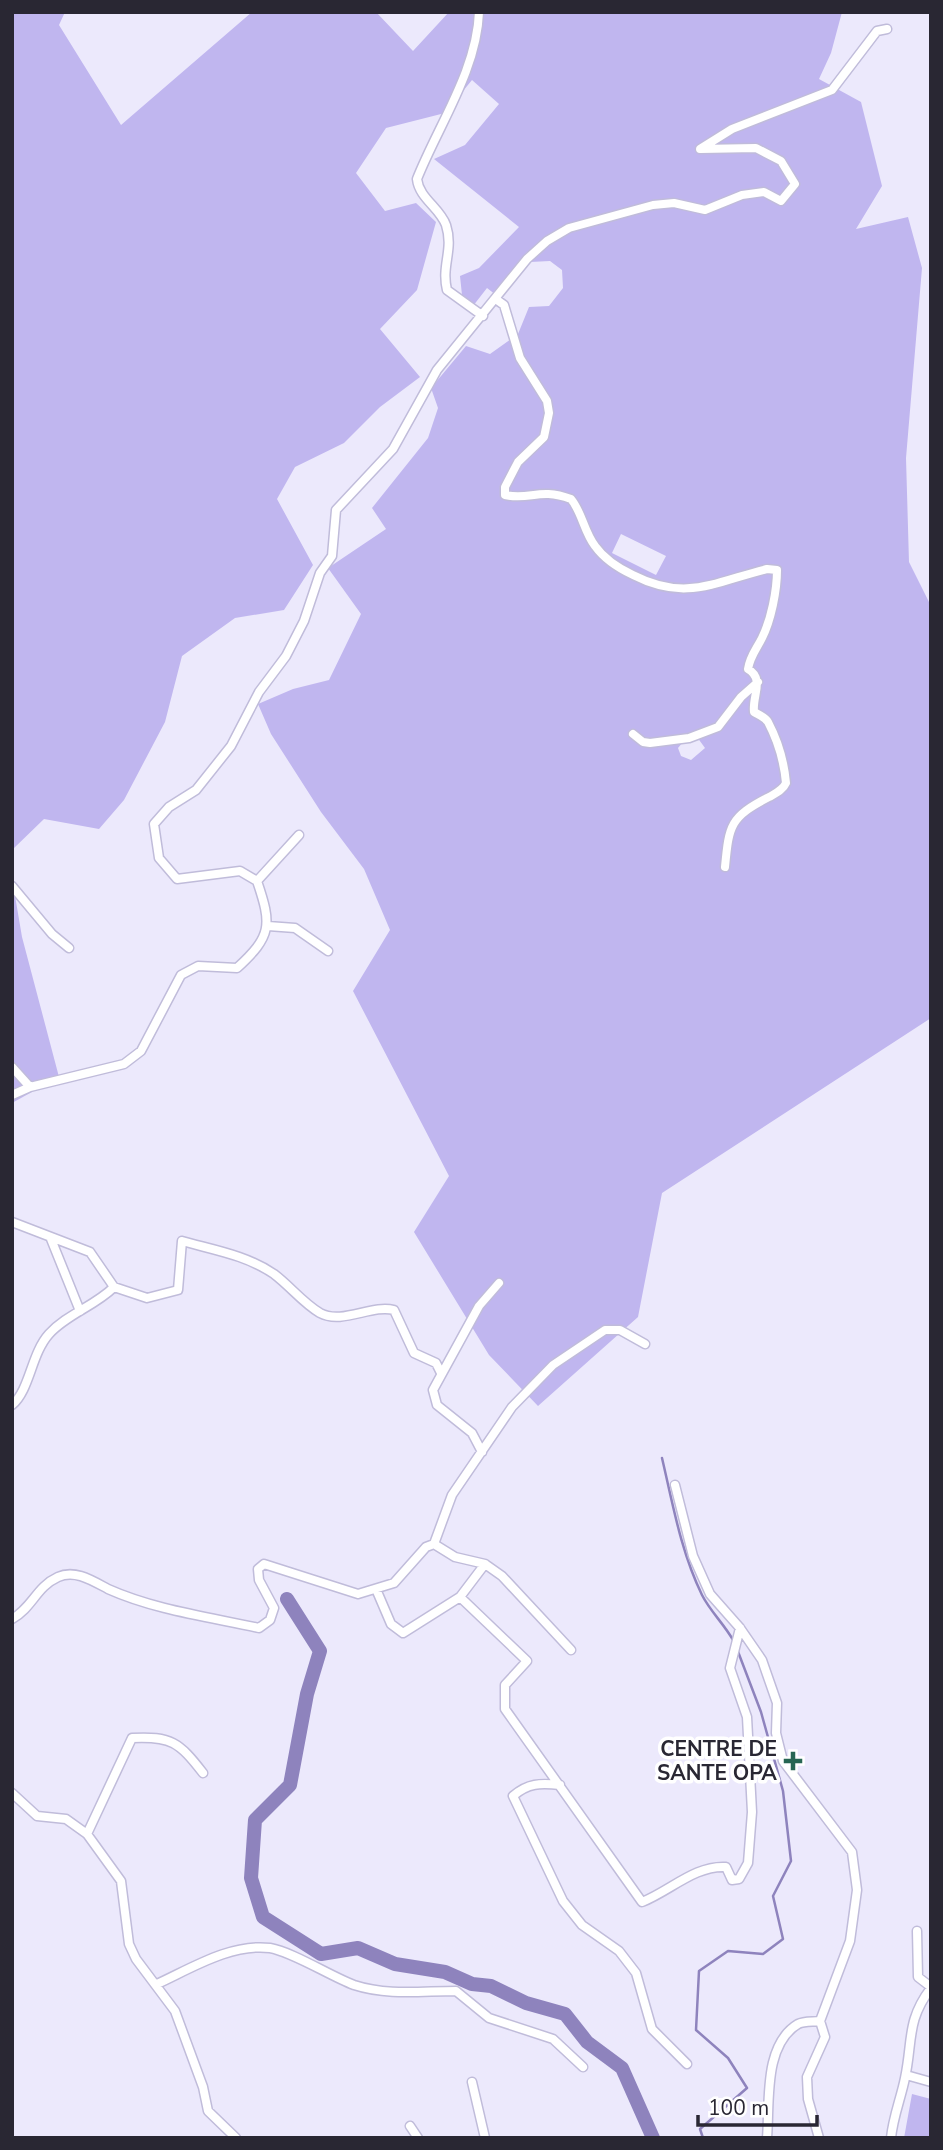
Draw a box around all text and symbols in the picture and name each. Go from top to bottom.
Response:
place label: CENTRE DE SANTE OPA [657,1735,777,1787]
marker: CENTRE DE SANTE OPA [783,1751,803,1771]
scale bar [698,2084,817,2128]
text: 100 m [708,2094,769,2122]

